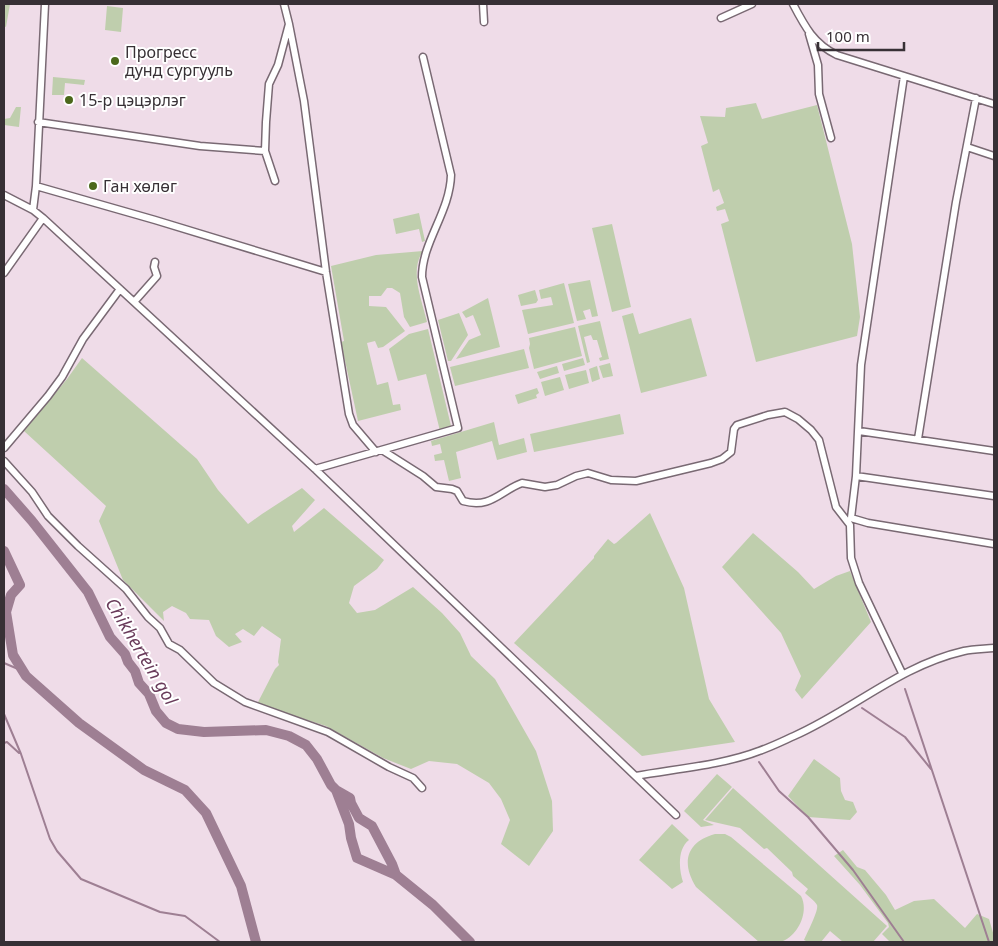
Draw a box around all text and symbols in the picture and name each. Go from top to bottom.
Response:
scale bar [818,20,904,52]
text: 100 m [826,26,870,46]
place label: Прогресс дунд сургууль [125,41,233,81]
marker: Прогресс дунд сургууль [109,55,121,67]
place label: 15-р цэцэрлэг [79,89,186,111]
marker: 15-р цэцэрлэг [63,94,75,106]
place label: Ган хөлөг [103,175,177,197]
marker: Ган хөлөг [87,180,99,192]
water label: Chikhertein gol [101,593,184,709]

